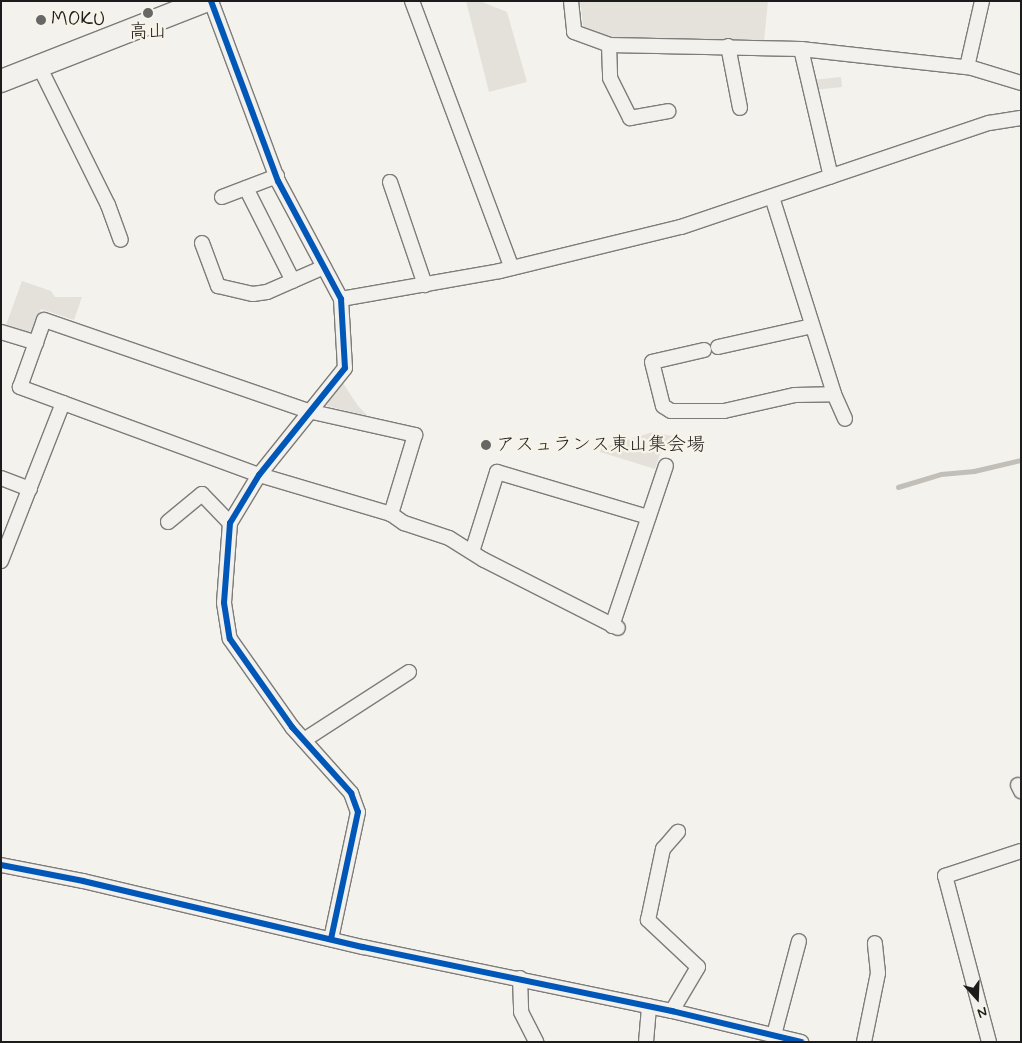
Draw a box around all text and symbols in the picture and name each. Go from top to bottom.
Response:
marker: 高山 [142,7,154,19]
place label: MOKU [51,9,105,31]
marker: MOKU [35,14,47,26]
place label: 高山 [129,21,167,43]
place label: アスュランス東山集会場 [496,434,705,456]
marker: アスュランス東山集会場 [480,439,492,451]
north arrow [952,973,1002,1023]
text: N [975,1002,990,1022]

